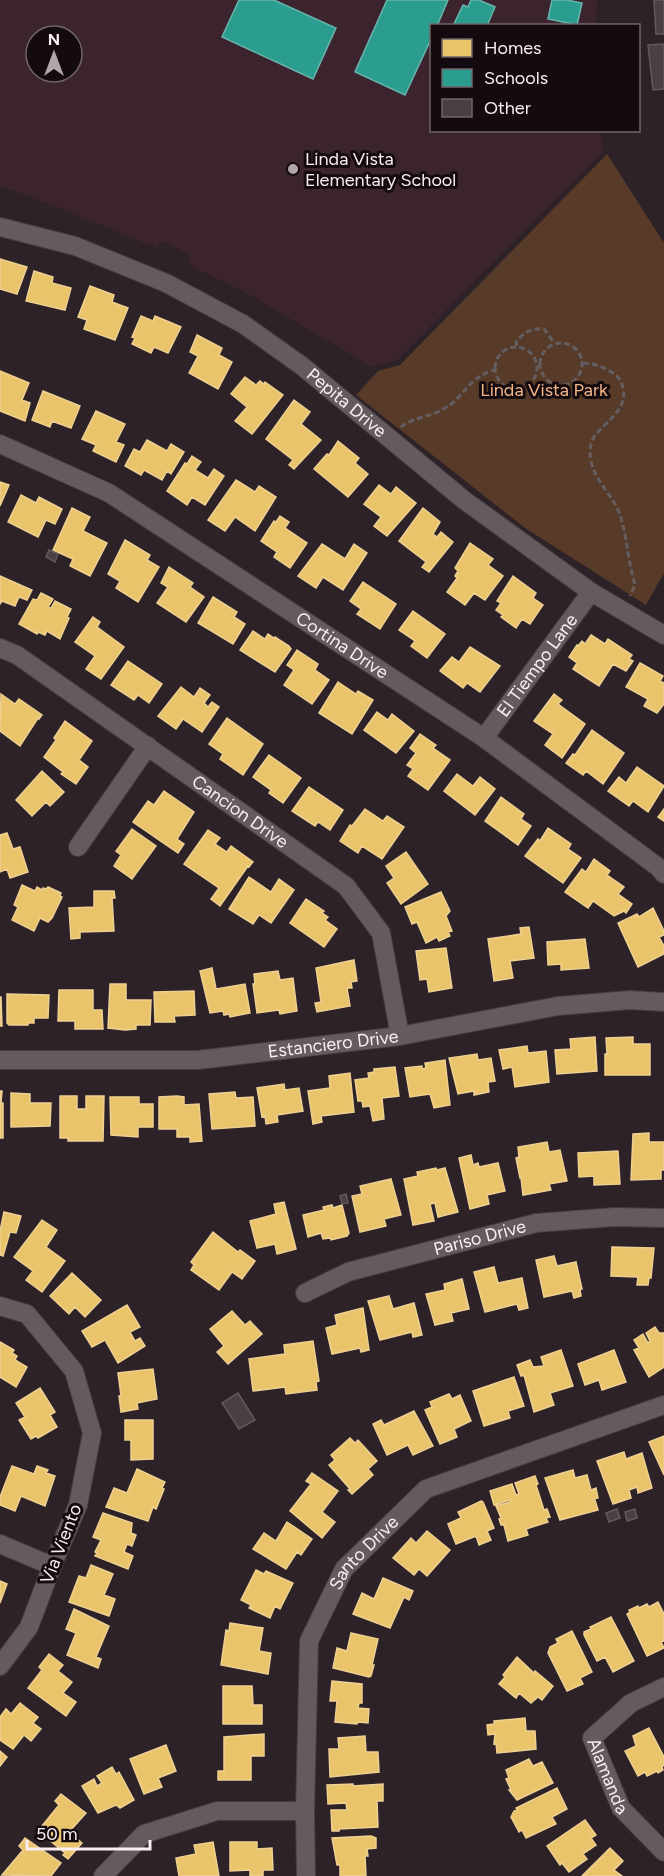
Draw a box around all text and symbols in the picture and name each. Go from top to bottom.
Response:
north arrow [24,24,84,84]
legend [430,24,640,132]
text: N [48,30,60,49]
text: Homes [484,37,542,59]
text: Schools [484,67,548,89]
text: Other [484,97,531,119]
place label: Linda Vista Elementary School [305,148,456,191]
marker: Linda Vista Elementary School [286,162,300,176]
street label: Pepita Drive [302,363,391,442]
park label: Linda Vista Park [480,379,608,401]
street label: Cortina Drive [292,607,393,684]
street label: El Tiempo Lane [492,609,582,721]
street label: Cancion Drive [188,770,293,853]
street label: Estanciero Drive [266,1025,400,1063]
street label: Pariso Drive [431,1215,528,1260]
street label: Via Viento [36,1501,86,1587]
street label: Santo Drive [325,1511,403,1594]
street label: Alamanda [582,1735,632,1819]
scale bar [27,1813,150,1851]
text: 50 m [36,1823,78,1845]

